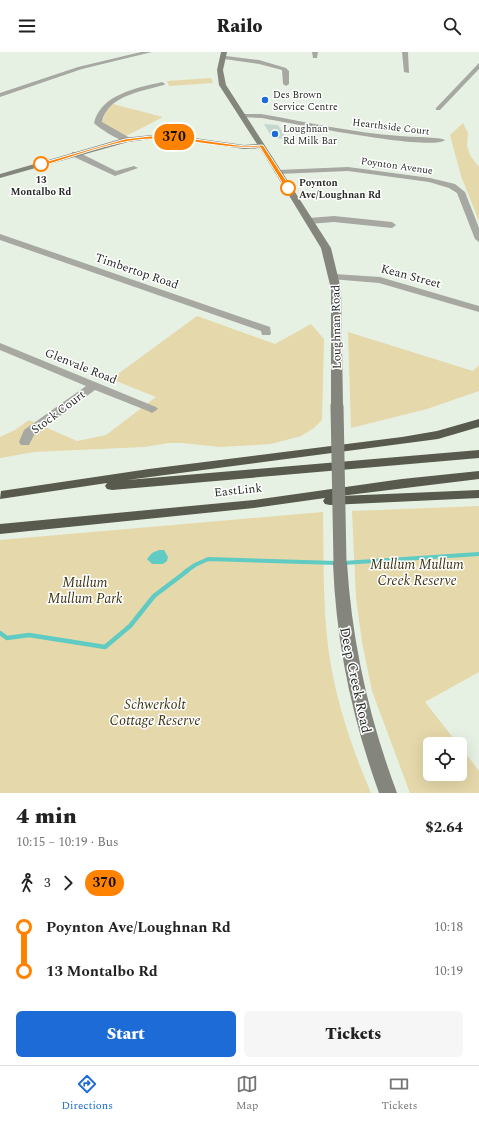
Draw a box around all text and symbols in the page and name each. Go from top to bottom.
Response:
text: Railo [217,13,262,40]
icon: menu [16,15,38,37]
icon: search [441,15,463,37]
place label: Des Brown Service Centre [273,87,338,115]
marker: Des Brown Service Centre [260,95,270,105]
street label: Hearthside Court [352,114,431,140]
place label: Loughnan Rd Milk Bar [283,121,337,149]
line badge: 370 [151,124,197,150]
text: 370 [162,126,186,147]
marker: Loughnan Rd Milk Bar [270,129,280,139]
street label: Poynton Avenue [360,153,434,179]
marker: 13 Montalbo Rd [33,156,49,172]
place label: 13 Montalbo Rd [11,172,72,200]
place label: Poynton Ave/Loughnan Rd [299,175,381,203]
marker: Poynton Ave/Loughnan Rd [280,180,296,196]
street label: Timbertop Road [93,248,181,295]
street label: Kean Street [379,259,443,294]
street label: Loughnan Road [326,285,347,369]
street label: Glenvale Road [42,343,120,390]
street label: Stock Court [27,386,89,439]
street label: EastLink [213,479,263,502]
park label: Mullum Mullum Creek Reserve [370,554,464,591]
park label: Mullum Mullum Park [47,572,123,609]
street label: Deep Creek Road [334,625,377,735]
park label: Schwerkolt Cottage Reserve [110,694,200,731]
map controls [423,737,467,781]
button: locate [423,737,467,781]
text: 4 min [16,800,77,833]
text: $2.64 [425,816,463,839]
text: 10:15 – 10:19 · Bus [16,832,119,852]
icon: walk [16,872,38,894]
icon: forward [57,872,79,894]
text: 370 [93,872,116,893]
text: 3 [44,873,51,893]
text: Poynton Ave/Loughnan Rd [46,916,231,939]
text: 10:18 [434,917,463,937]
text: 13 Montalbo Rd [46,960,158,983]
text: 10:19 [434,961,463,981]
button: Start [16,1011,236,1057]
button: Tickets [244,1011,463,1057]
tab: Directions [62,1073,113,1114]
tab: Map [236,1073,258,1114]
tab: Tickets [381,1073,417,1114]

